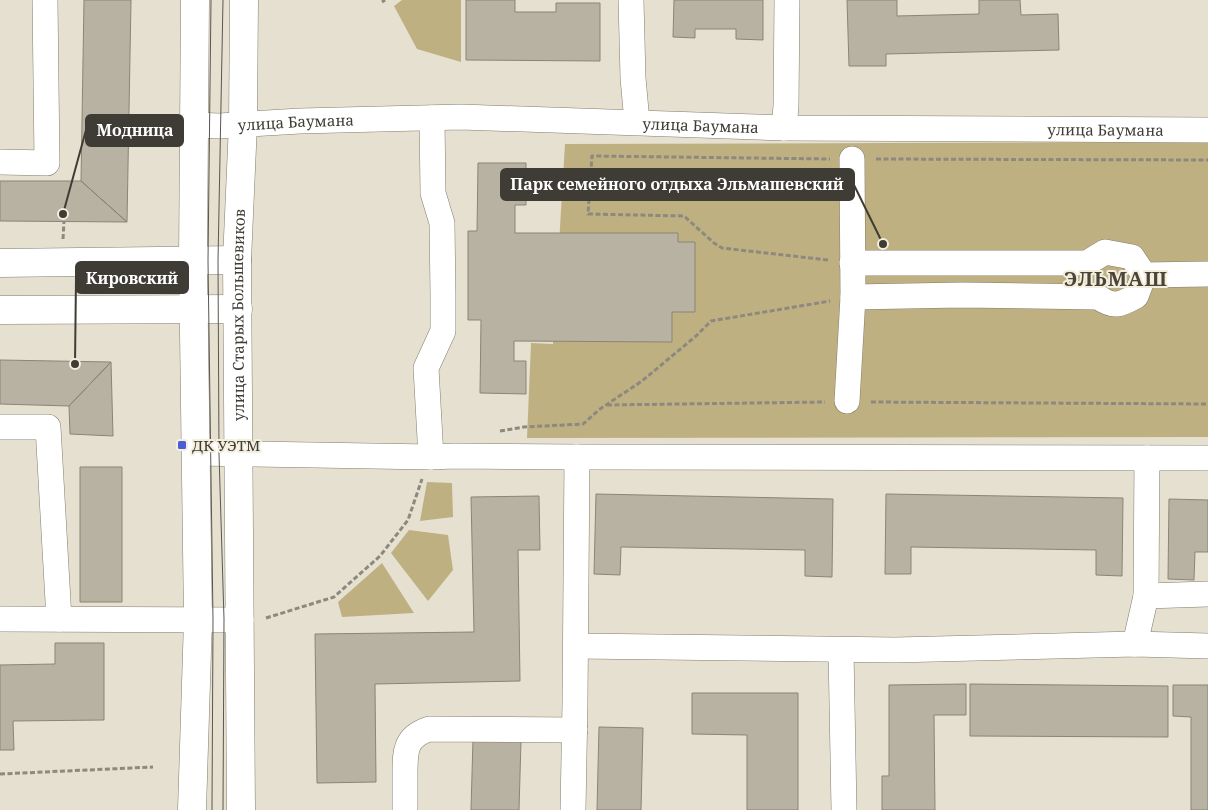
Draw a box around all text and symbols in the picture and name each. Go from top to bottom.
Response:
street label: улица Баумана [237,110,354,135]
street label: улица Баумана [642,113,759,137]
callout: Модница [86,115,183,146]
text: Модница [96,119,174,141]
street label: улица Баумана [1047,119,1164,140]
callout: Парк семейного отдыха Эльмашевский [501,169,854,200]
text: Парк семейного отдыха Эльмашевский [510,173,844,195]
street label: улица Старых Большевиков [227,208,249,421]
callout: Кировский [76,262,188,293]
district label: ЭЛЬМАШ [1064,265,1168,292]
text: Кировский [86,267,178,289]
place label: ДК УЭТМ [192,435,260,455]
marker: ДК УЭТМ [176,439,188,451]

